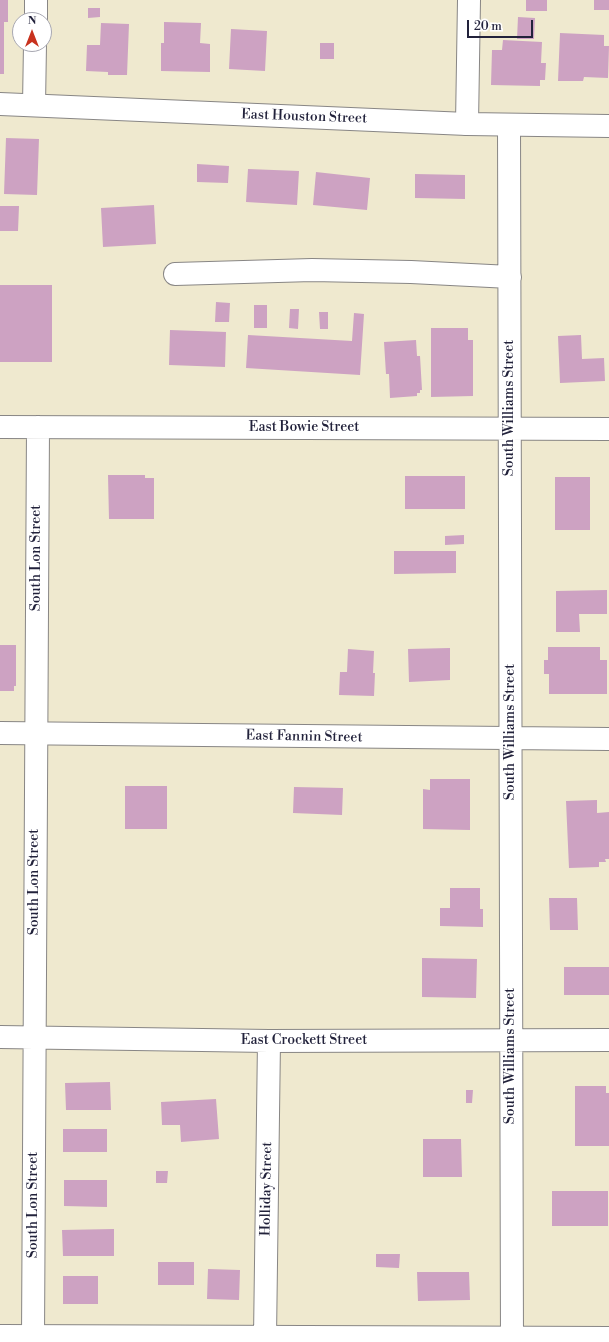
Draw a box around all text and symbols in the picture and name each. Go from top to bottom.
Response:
north arrow [12,12,52,52]
scale bar [469,12,535,38]
text: N [28,14,36,28]
text: 20 m [474,19,502,34]
street label: East Houston Street [241,106,367,128]
street label: South Williams Street [502,340,518,476]
street label: East Bowie Street [249,420,359,436]
street label: South Lon Street [29,505,45,611]
street label: South Williams Street [503,664,519,800]
street label: East Fannin Street [245,728,363,746]
street label: South Lon Street [27,829,43,935]
street label: South Williams Street [503,988,519,1124]
street label: East Crockett Street [241,1033,367,1049]
street label: Holliday Street [258,1142,276,1236]
street label: South Lon Street [26,1152,42,1258]

